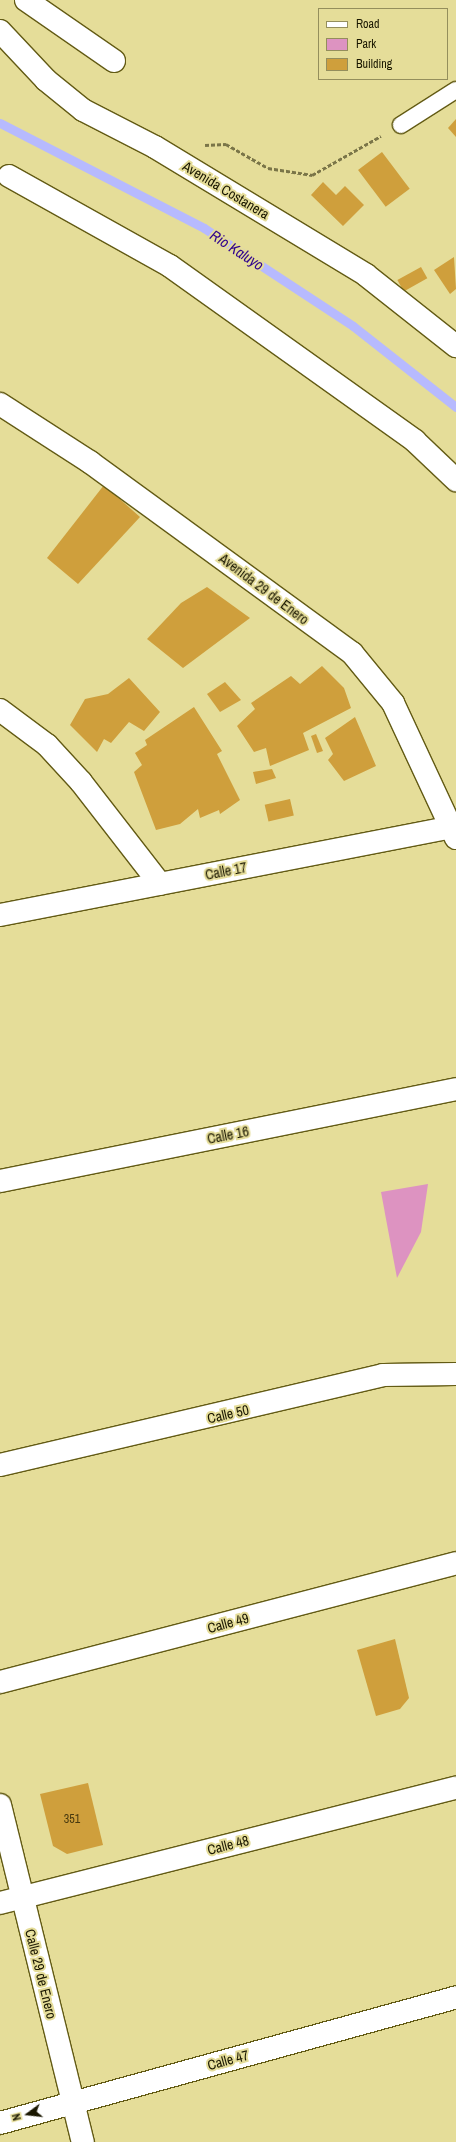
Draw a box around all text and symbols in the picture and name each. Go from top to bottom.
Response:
legend [318,8,448,80]
text: Road [356,16,380,32]
text: Park [356,36,376,52]
text: Building [356,56,392,72]
street label: Avenida Costanera [180,158,272,222]
water label: Rio Kaluyo [207,226,267,274]
street label: Avenida 29 de Enero [216,550,312,628]
street label: Calle 17 [204,859,248,883]
street label: Calle 16 [206,1123,250,1147]
street label: Calle 50 [206,1401,250,1427]
street label: Calle 49 [205,1609,251,1637]
house number: 351 [64,1813,80,1827]
street label: Calle 48 [206,1832,250,1858]
street label: Calle 29 de Enero [22,1927,60,2021]
street label: Calle 47 [205,2046,251,2074]
north arrow [8,2094,48,2134]
text: N [9,2112,24,2122]

